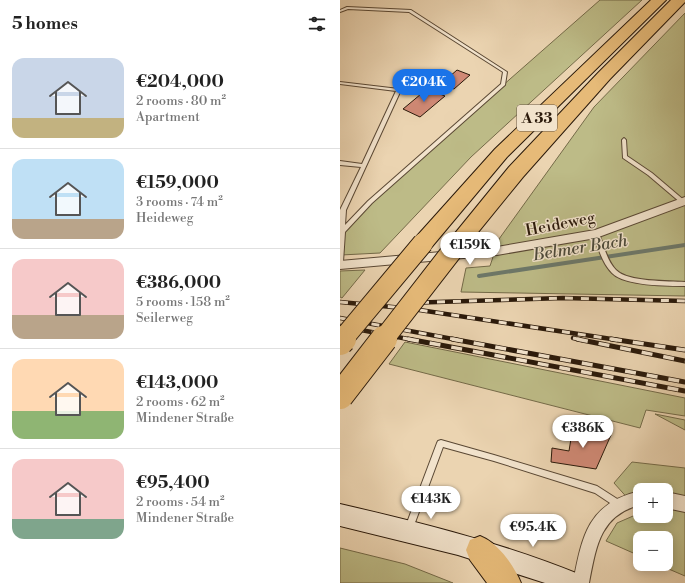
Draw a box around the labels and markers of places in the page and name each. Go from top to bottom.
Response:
pin: €204K [396,69,452,103]
pin: €159K [442,232,498,266]
pin: €386K [555,415,611,449]
pin: €143K [403,486,459,520]
pin: €95.4K [500,514,566,548]

